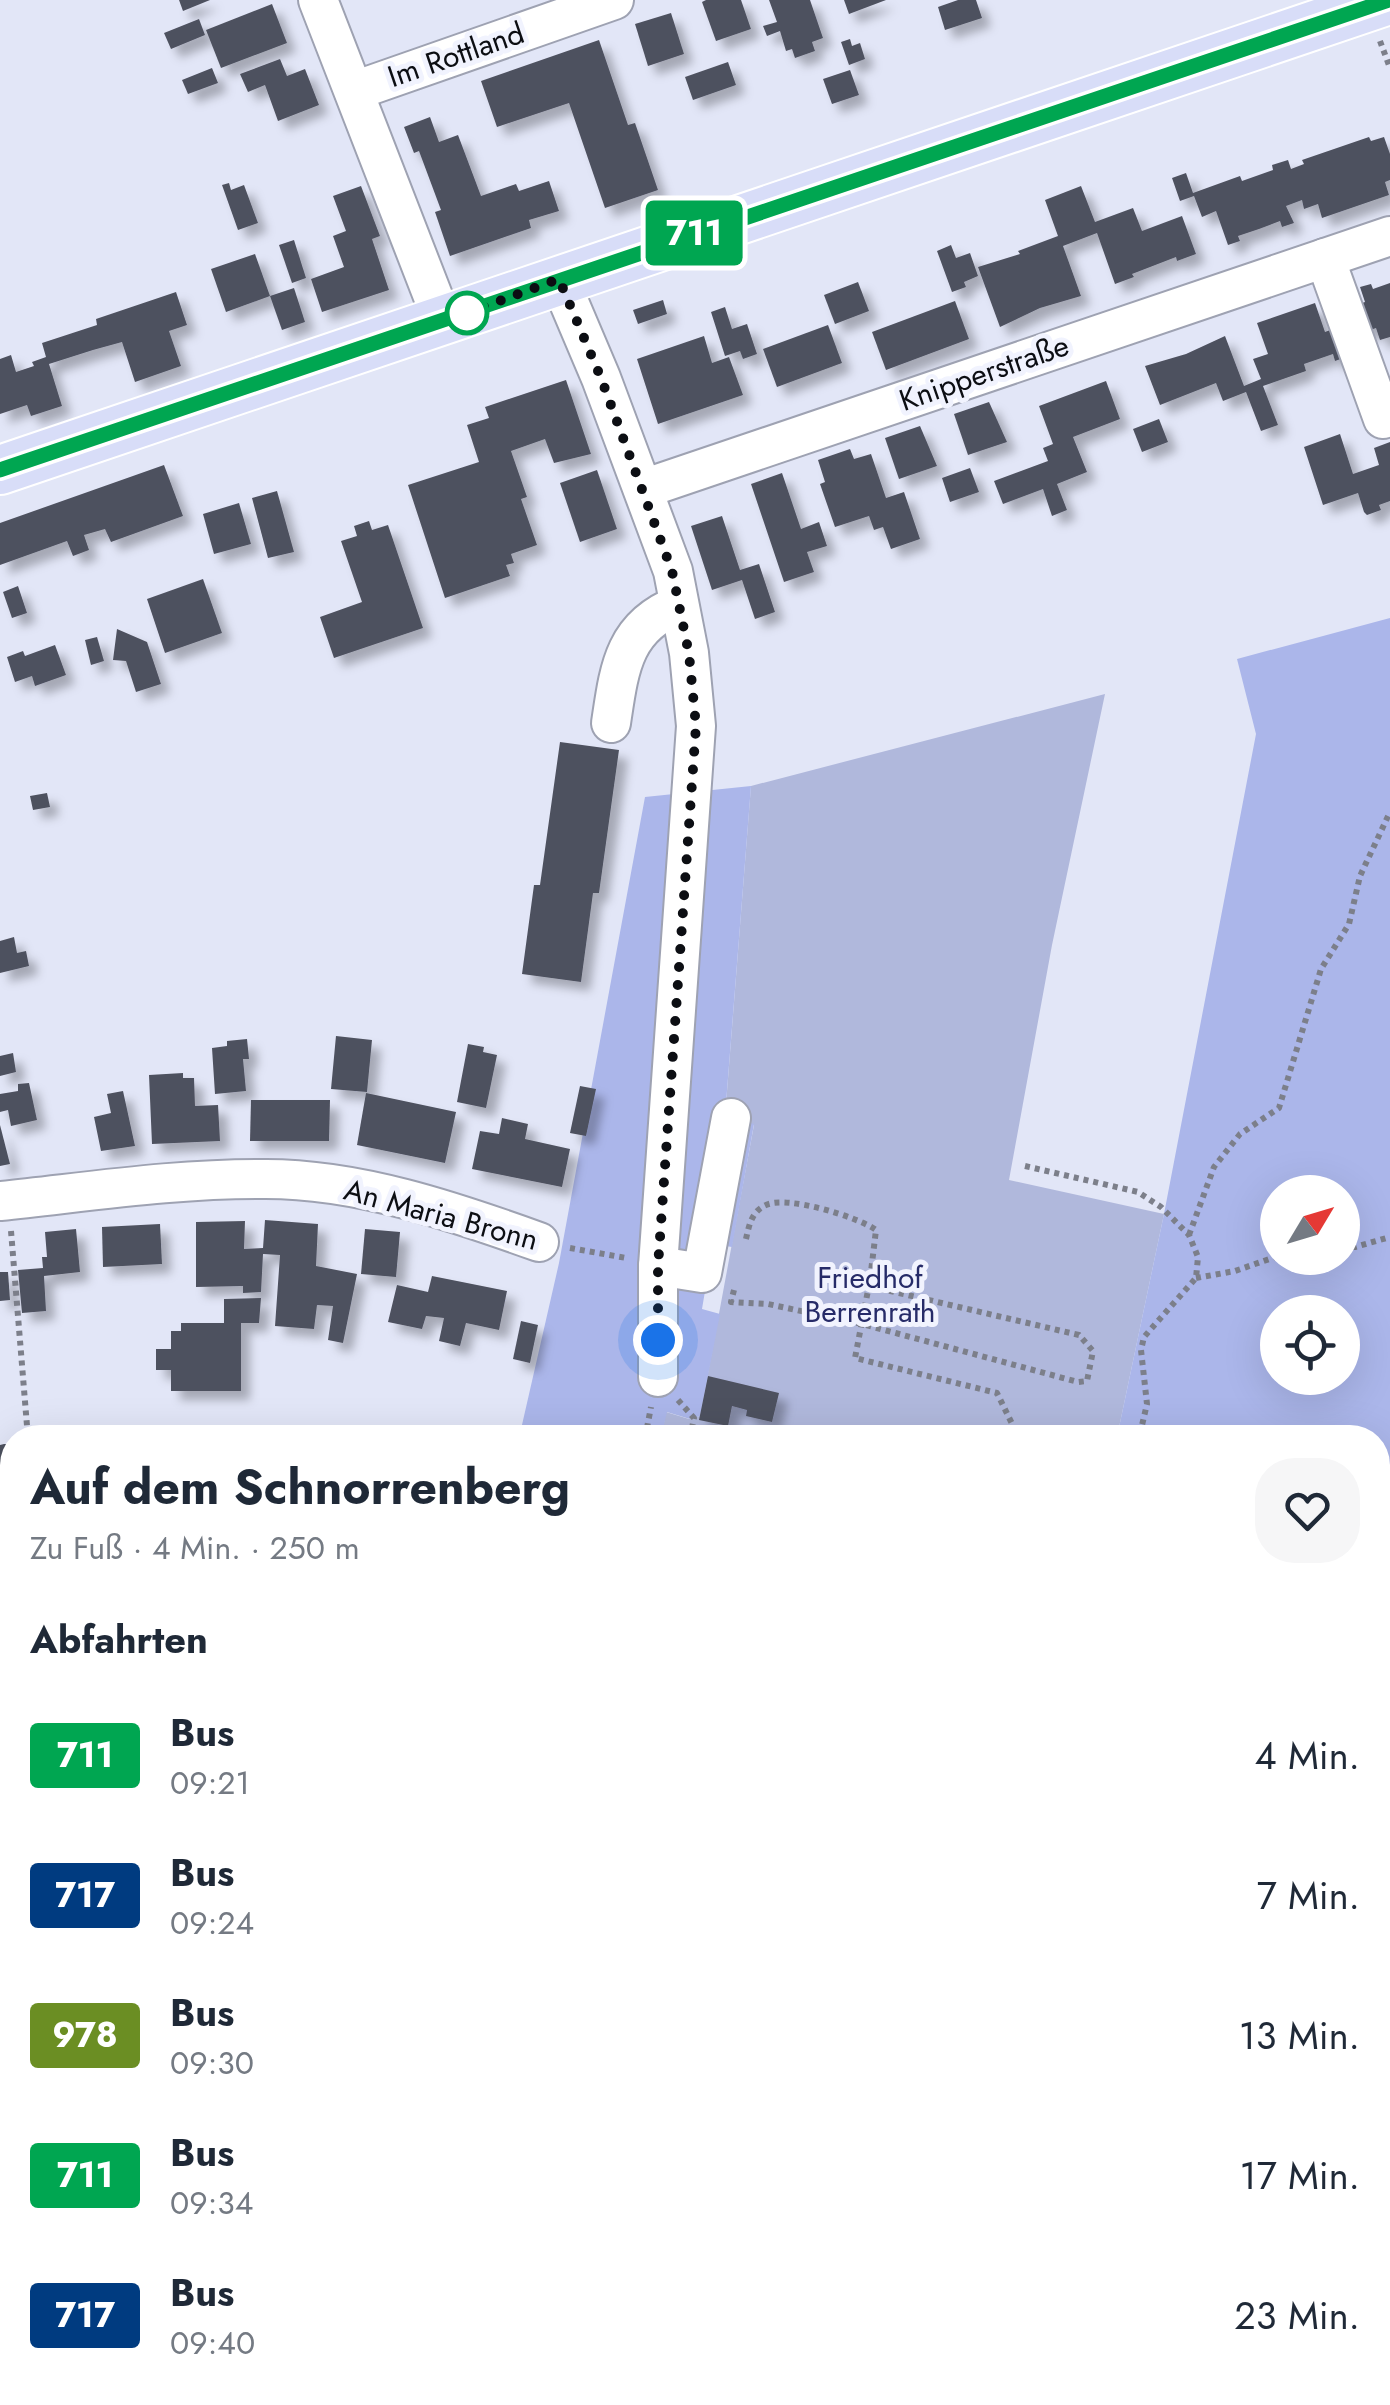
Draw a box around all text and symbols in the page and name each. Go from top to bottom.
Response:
street label: Im Rottland [382,11,530,98]
line badge: 711 [636,200,752,266]
text: 711 [666,208,722,258]
unlabelled marker [446,292,488,334]
street label: Knipperstraße [893,323,1074,422]
street label: An Maria Bronn [339,1168,543,1261]
north arrow [1260,1175,1360,1275]
map controls [1260,1175,1360,1395]
park label: Friedhof Berrenrath [804,1256,936,1333]
button: locate [1260,1295,1360,1395]
your location [633,1315,683,1365]
text: Auf dem Schnorrenberg [30,1453,570,1522]
button: heart [1255,1458,1360,1563]
text: Zu Fuß · 4 Min. · 250 m [30,1525,360,1571]
text: Abfahrten [30,1612,208,1667]
text: Bus [170,1705,234,1760]
text: 4 Min. [1254,1728,1360,1783]
text: 711 [57,1730,113,1780]
text: 09:21 [170,1760,250,1806]
text: Bus [170,1845,234,1900]
text: 7 Min. [1257,1868,1360,1923]
text: 717 [55,1870,115,1920]
text: 09:24 [170,1900,254,1946]
text: Bus [170,1985,234,2040]
text: 13 Min. [1239,2008,1360,2063]
text: 978 [52,2010,118,2060]
text: 09:30 [170,2040,254,2086]
text: Bus [170,2125,234,2180]
text: 17 Min. [1240,2148,1360,2203]
text: 711 [57,2150,113,2200]
text: 09:34 [170,2180,253,2226]
text: Bus [170,2265,234,2320]
text: 23 Min. [1234,2288,1360,2343]
text: 717 [55,2290,115,2340]
text: 09:40 [170,2320,255,2366]

